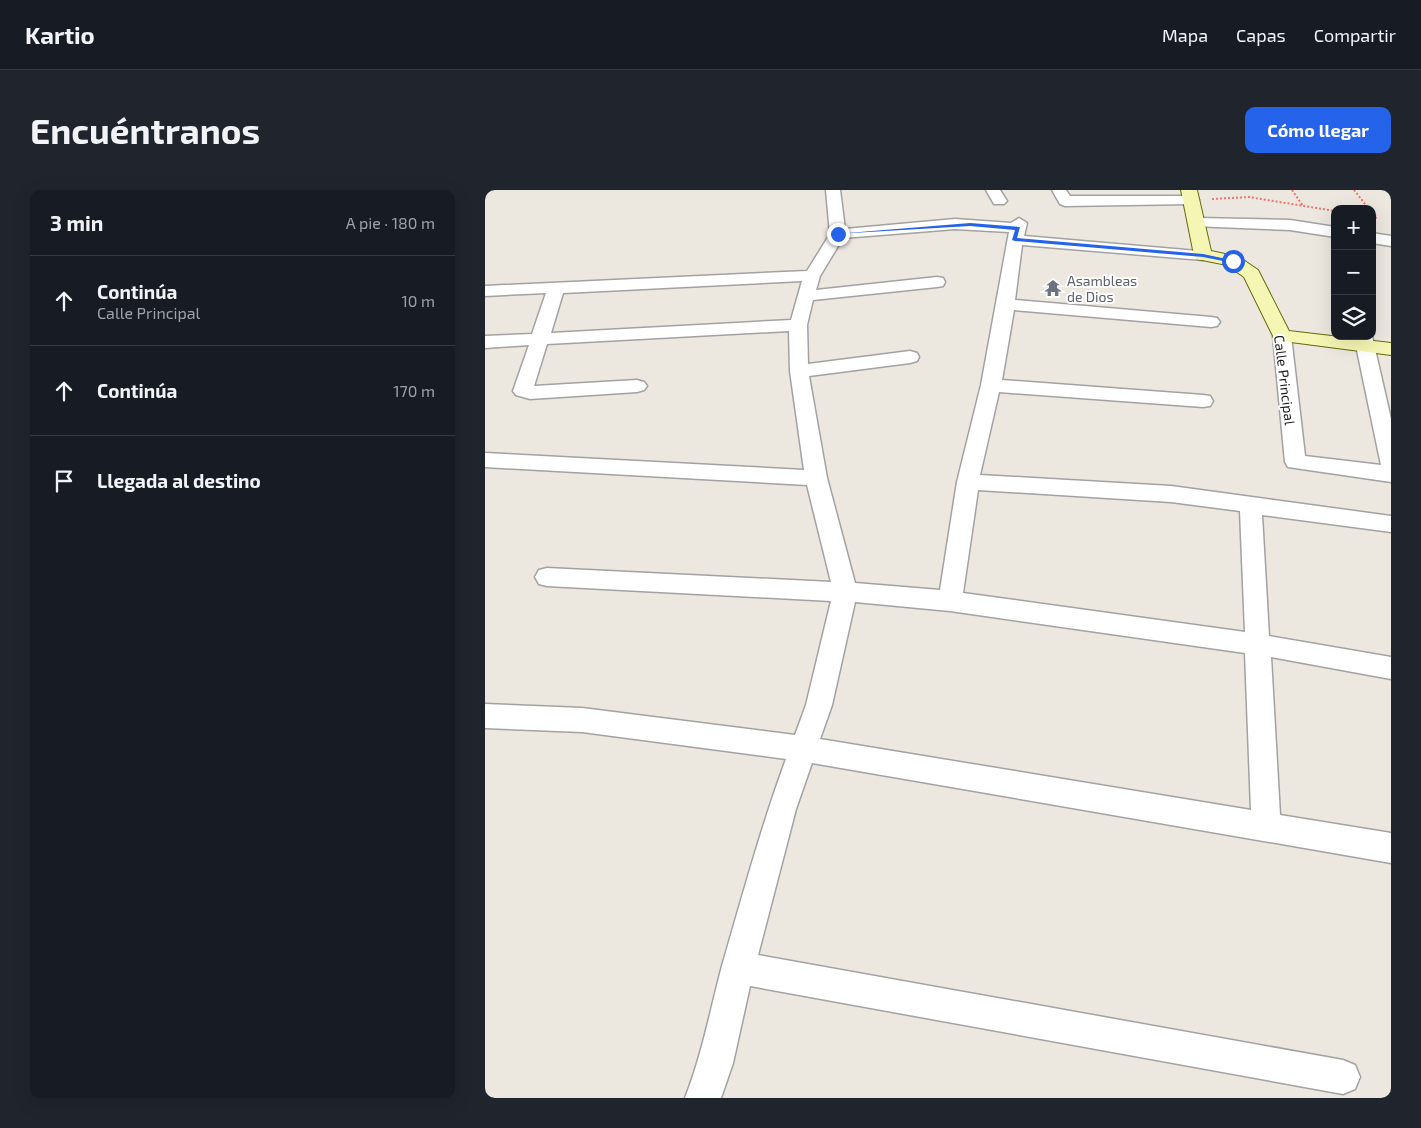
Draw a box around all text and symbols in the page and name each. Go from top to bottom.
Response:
text: Kartio [25,20,95,49]
text: Mapa [1162,24,1208,46]
text: Capas [1236,24,1286,46]
text: Compartir [1314,24,1396,46]
button: Cómo llegar [1245,107,1391,153]
text: Encuéntranos [30,109,260,151]
map controls [1331,205,1376,340]
button: + [1331,205,1376,250]
text: 3 min [50,210,103,235]
text: A pie · 180 m [346,213,435,232]
route end [827,223,850,246]
route start [1222,250,1245,273]
button: − [1331,250,1376,295]
place label: Asambleas de Dios [1067,272,1137,305]
temple icon: Asambleas de Dios [1043,278,1063,298]
text: Continúa [97,280,177,303]
icon: ahead [50,287,78,315]
text: 10 m [401,291,435,310]
button: layers [1331,295,1376,340]
text: Calle Principal [97,303,200,322]
street label: Calle Principal [1271,334,1299,427]
icon: ahead [50,377,78,405]
text: Continúa [97,379,177,402]
text: 170 m [393,381,435,400]
icon: arrive [50,467,78,495]
text: Llegada al destino [97,469,261,492]

